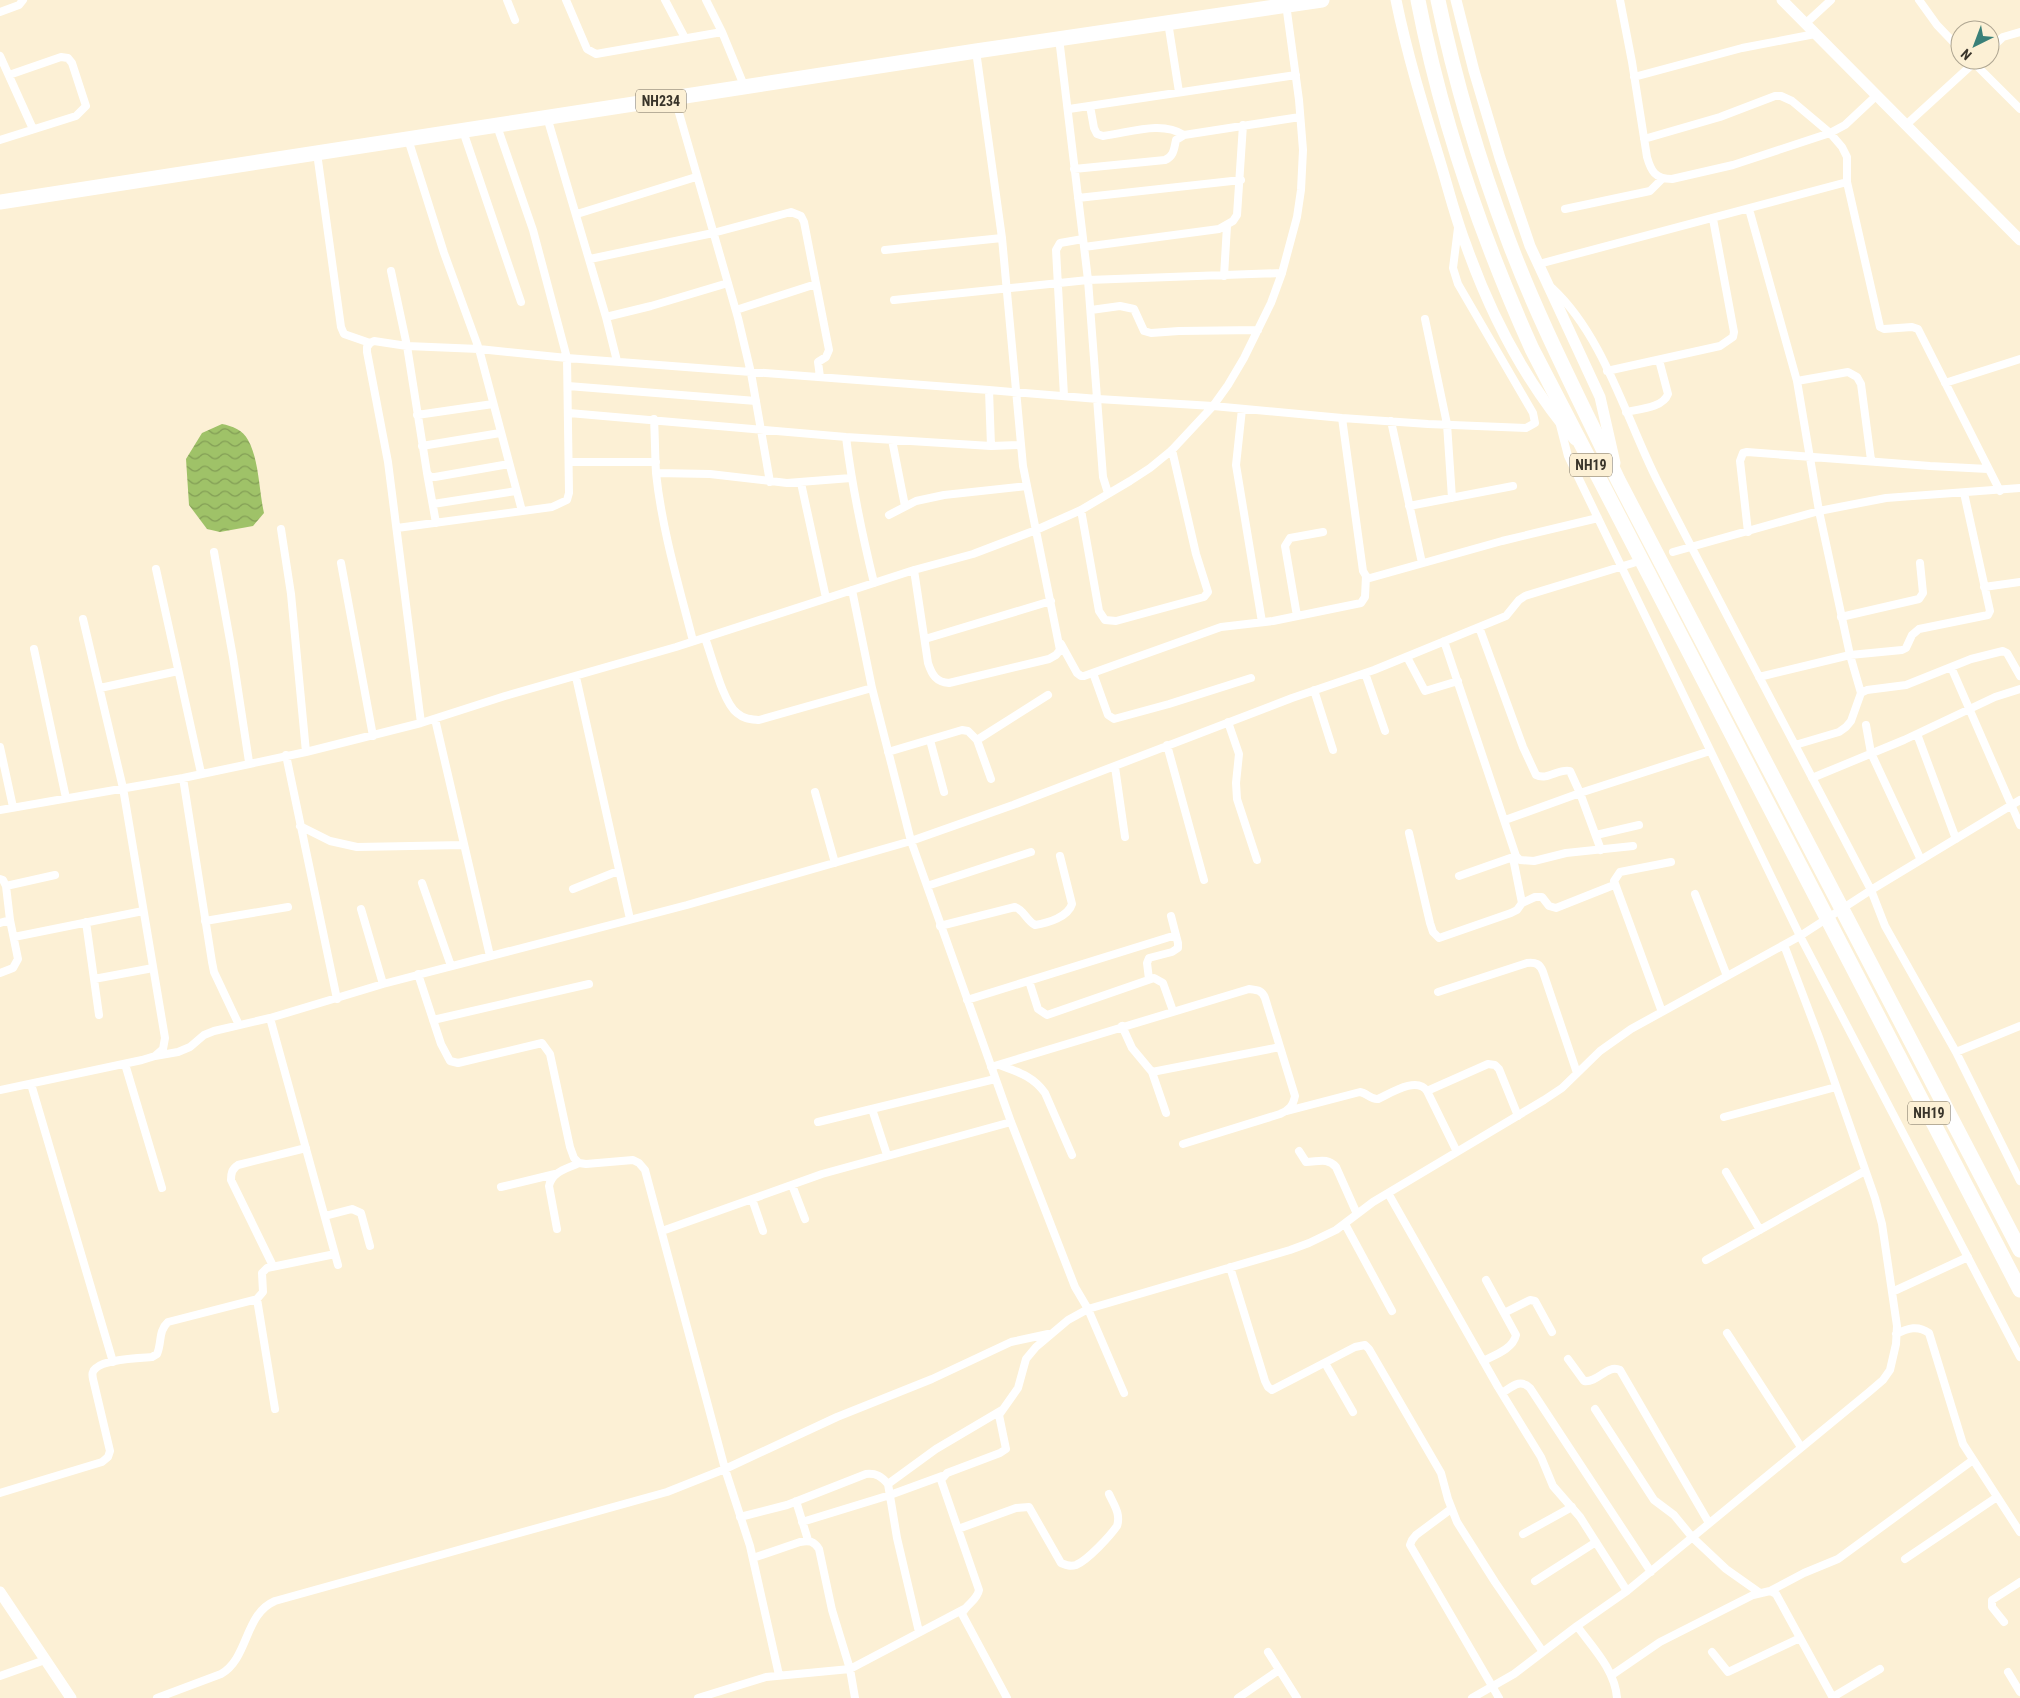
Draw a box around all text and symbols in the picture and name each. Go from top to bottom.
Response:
north arrow [1950,20,2000,70]
text: N [1958,46,1975,63]
road number: NH234 [636,90,686,112]
road number: NH19 [1570,454,1612,476]
road number: NH19 [1908,1102,1950,1124]

